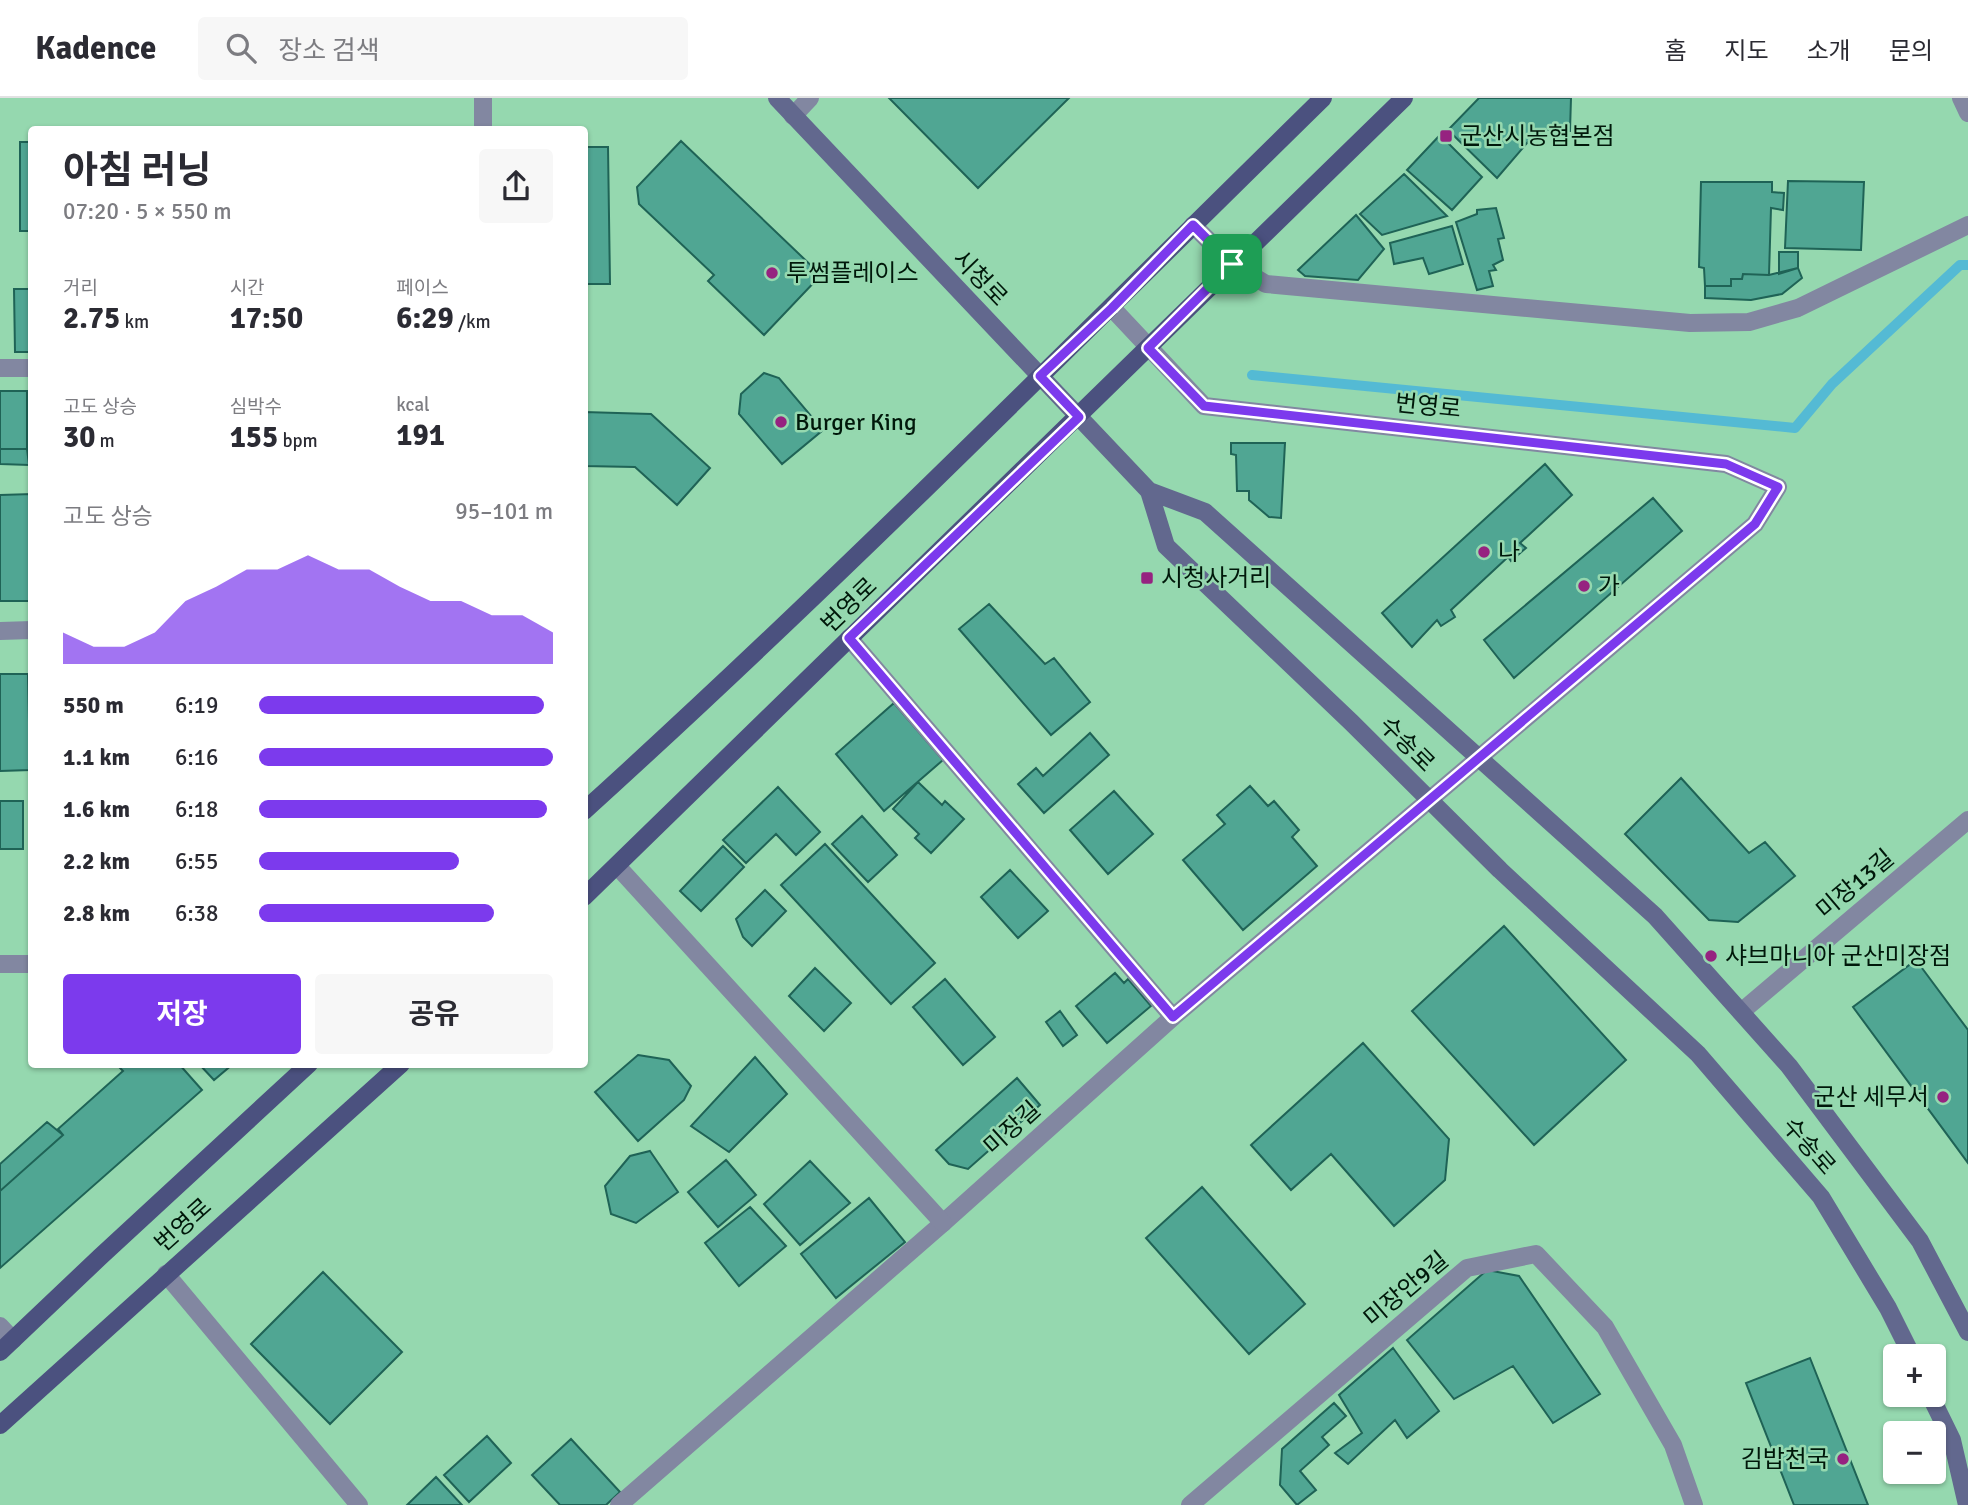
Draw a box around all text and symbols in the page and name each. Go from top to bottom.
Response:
search box [198,17,688,80]
text: Kadence [35,28,156,69]
icon: search [222,29,260,67]
text: 장소 검색 [278,35,380,67]
text: 홈 [1664,36,1686,66]
text: 지도 [1724,36,1769,66]
text: 소개 [1807,36,1851,66]
text: 문의 [1889,36,1933,66]
place label: 군산시농협본점 [1460,121,1615,151]
marker: 군산시농협본점 [1438,128,1454,144]
text: 아침 러닝 [63,147,211,194]
button: share [479,149,553,223]
text: 07:20 · 5 × 550 m [63,197,232,226]
pin [1202,234,1262,294]
street label: 시청로 [946,244,1014,312]
icon: arrive [1213,245,1251,283]
place label: 투썸플레이스 [786,258,918,288]
marker: 투썸플레이스 [764,265,780,281]
text: 거리 [63,276,98,300]
text: 시간 [230,276,265,300]
text: 페이스 [396,276,449,300]
text: 2.75 [63,300,120,337]
text: 17:50 [230,300,303,337]
text: 6:29 [396,300,454,337]
text: km [120,310,149,334]
text: /km [454,310,491,334]
street label: 번영로 [1393,388,1463,424]
text: kcal [396,393,430,417]
text: 고도 상승 [63,395,137,419]
text: 심박수 [230,395,282,419]
place label: Burger King [795,407,917,437]
marker: Burger King [773,414,789,430]
text: 191 [396,417,445,454]
text: 30 [63,419,95,456]
text: 155 [230,419,278,456]
text: m [95,429,115,453]
text: bpm [278,429,318,453]
text: 95–101 m [455,497,553,526]
text: 고도 상승 [63,502,153,531]
place label: 나 [1498,537,1520,567]
marker: 나 [1476,544,1492,560]
place label: 시청사거리 [1161,563,1271,593]
marker: 시청사거리 [1139,570,1155,586]
street label: 번영로 [815,571,883,639]
place label: 가 [1598,571,1620,601]
marker: 가 [1576,578,1592,594]
text: 550 m [63,691,124,720]
text: 6:19 [175,691,218,720]
street label: 수송로 [1373,710,1441,778]
text: 1.1 km [63,743,130,772]
text: 6:16 [175,743,218,772]
text: 1.6 km [63,795,130,824]
text: 6:18 [175,795,218,824]
street label: 미장13길 [1810,843,1900,925]
text: 2.2 km [63,847,130,876]
text: 6:55 [175,847,218,876]
text: 2.8 km [63,899,130,928]
text: 6:38 [175,899,218,928]
place label: 샤브마니아 군산미장점 [1725,941,1951,971]
marker: 샤브마니아 군산미장점 [1703,948,1719,964]
button: 저장 [63,974,301,1054]
button: 공유 [315,974,553,1054]
place label: 군산 세무서 [1813,1082,1929,1112]
marker: 군산 세무서 [1935,1089,1951,1105]
street label: 미장길 [977,1095,1047,1161]
street label: 수송로 [1776,1111,1842,1181]
street label: 번영로 [148,1192,218,1258]
street label: 미장안9길 [1358,1245,1454,1333]
map controls [1883,1344,1946,1484]
button: + [1883,1344,1946,1407]
button: − [1883,1421,1946,1484]
place label: 김밥천국 [1741,1444,1829,1474]
marker: 김밥천국 [1835,1451,1851,1467]

